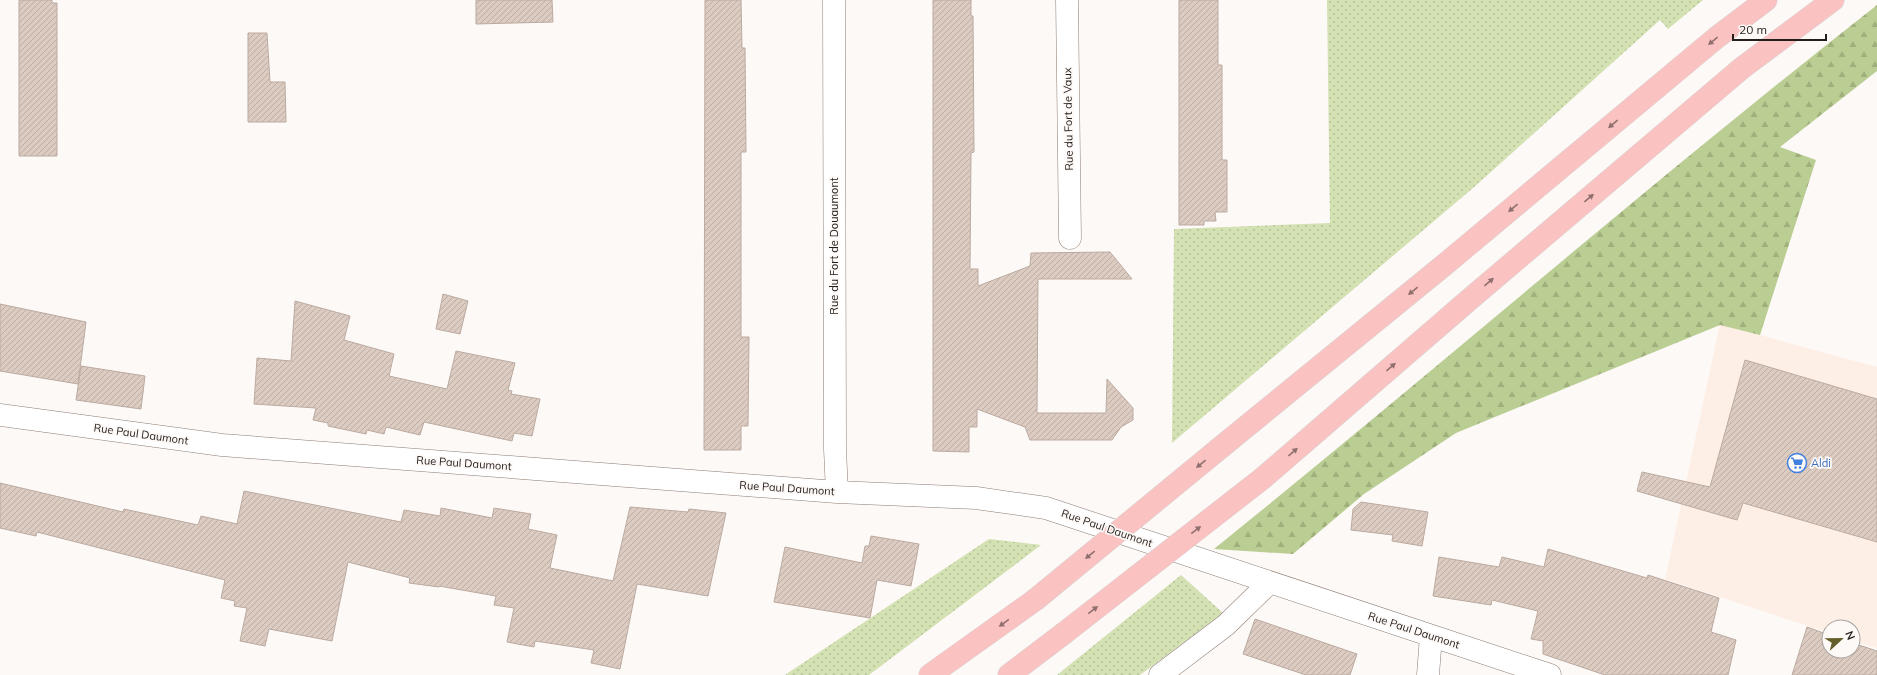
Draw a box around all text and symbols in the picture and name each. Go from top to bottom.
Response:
scale bar [1733,16,1826,42]
text: 20 m [1739,22,1767,37]
one-way arrow [1707,36,1718,45]
street label: Rue du Fort de Vaux [1060,67,1076,171]
one-way arrow [1608,120,1618,129]
street label: Rue du Fort de Douaumont [827,177,841,315]
one-way arrow [1583,194,1594,203]
one-way arrow [1508,203,1519,212]
one-way arrow [1484,278,1495,287]
one-way arrow [1408,286,1419,295]
one-way arrow [1386,363,1396,372]
street label: Rue Paul Daumont [93,420,189,448]
one-way arrow [1287,448,1298,457]
supermarket icon: Aldi [1786,452,1808,474]
street label: Rue Paul Daumont [416,453,512,473]
place label: Aldi [1811,456,1831,470]
one-way arrow [1196,459,1206,468]
street label: Rue Paul Daumont [739,478,835,498]
street label: Rue Paul Daumont [1060,506,1155,550]
one-way arrow [1190,526,1201,535]
one-way arrow [1084,551,1095,560]
one-way arrow [1088,606,1099,615]
street label: Rue Paul Daumont [1366,609,1462,651]
one-way arrow [998,619,1009,627]
north arrow [1821,619,1861,659]
text: N [1842,629,1858,642]

